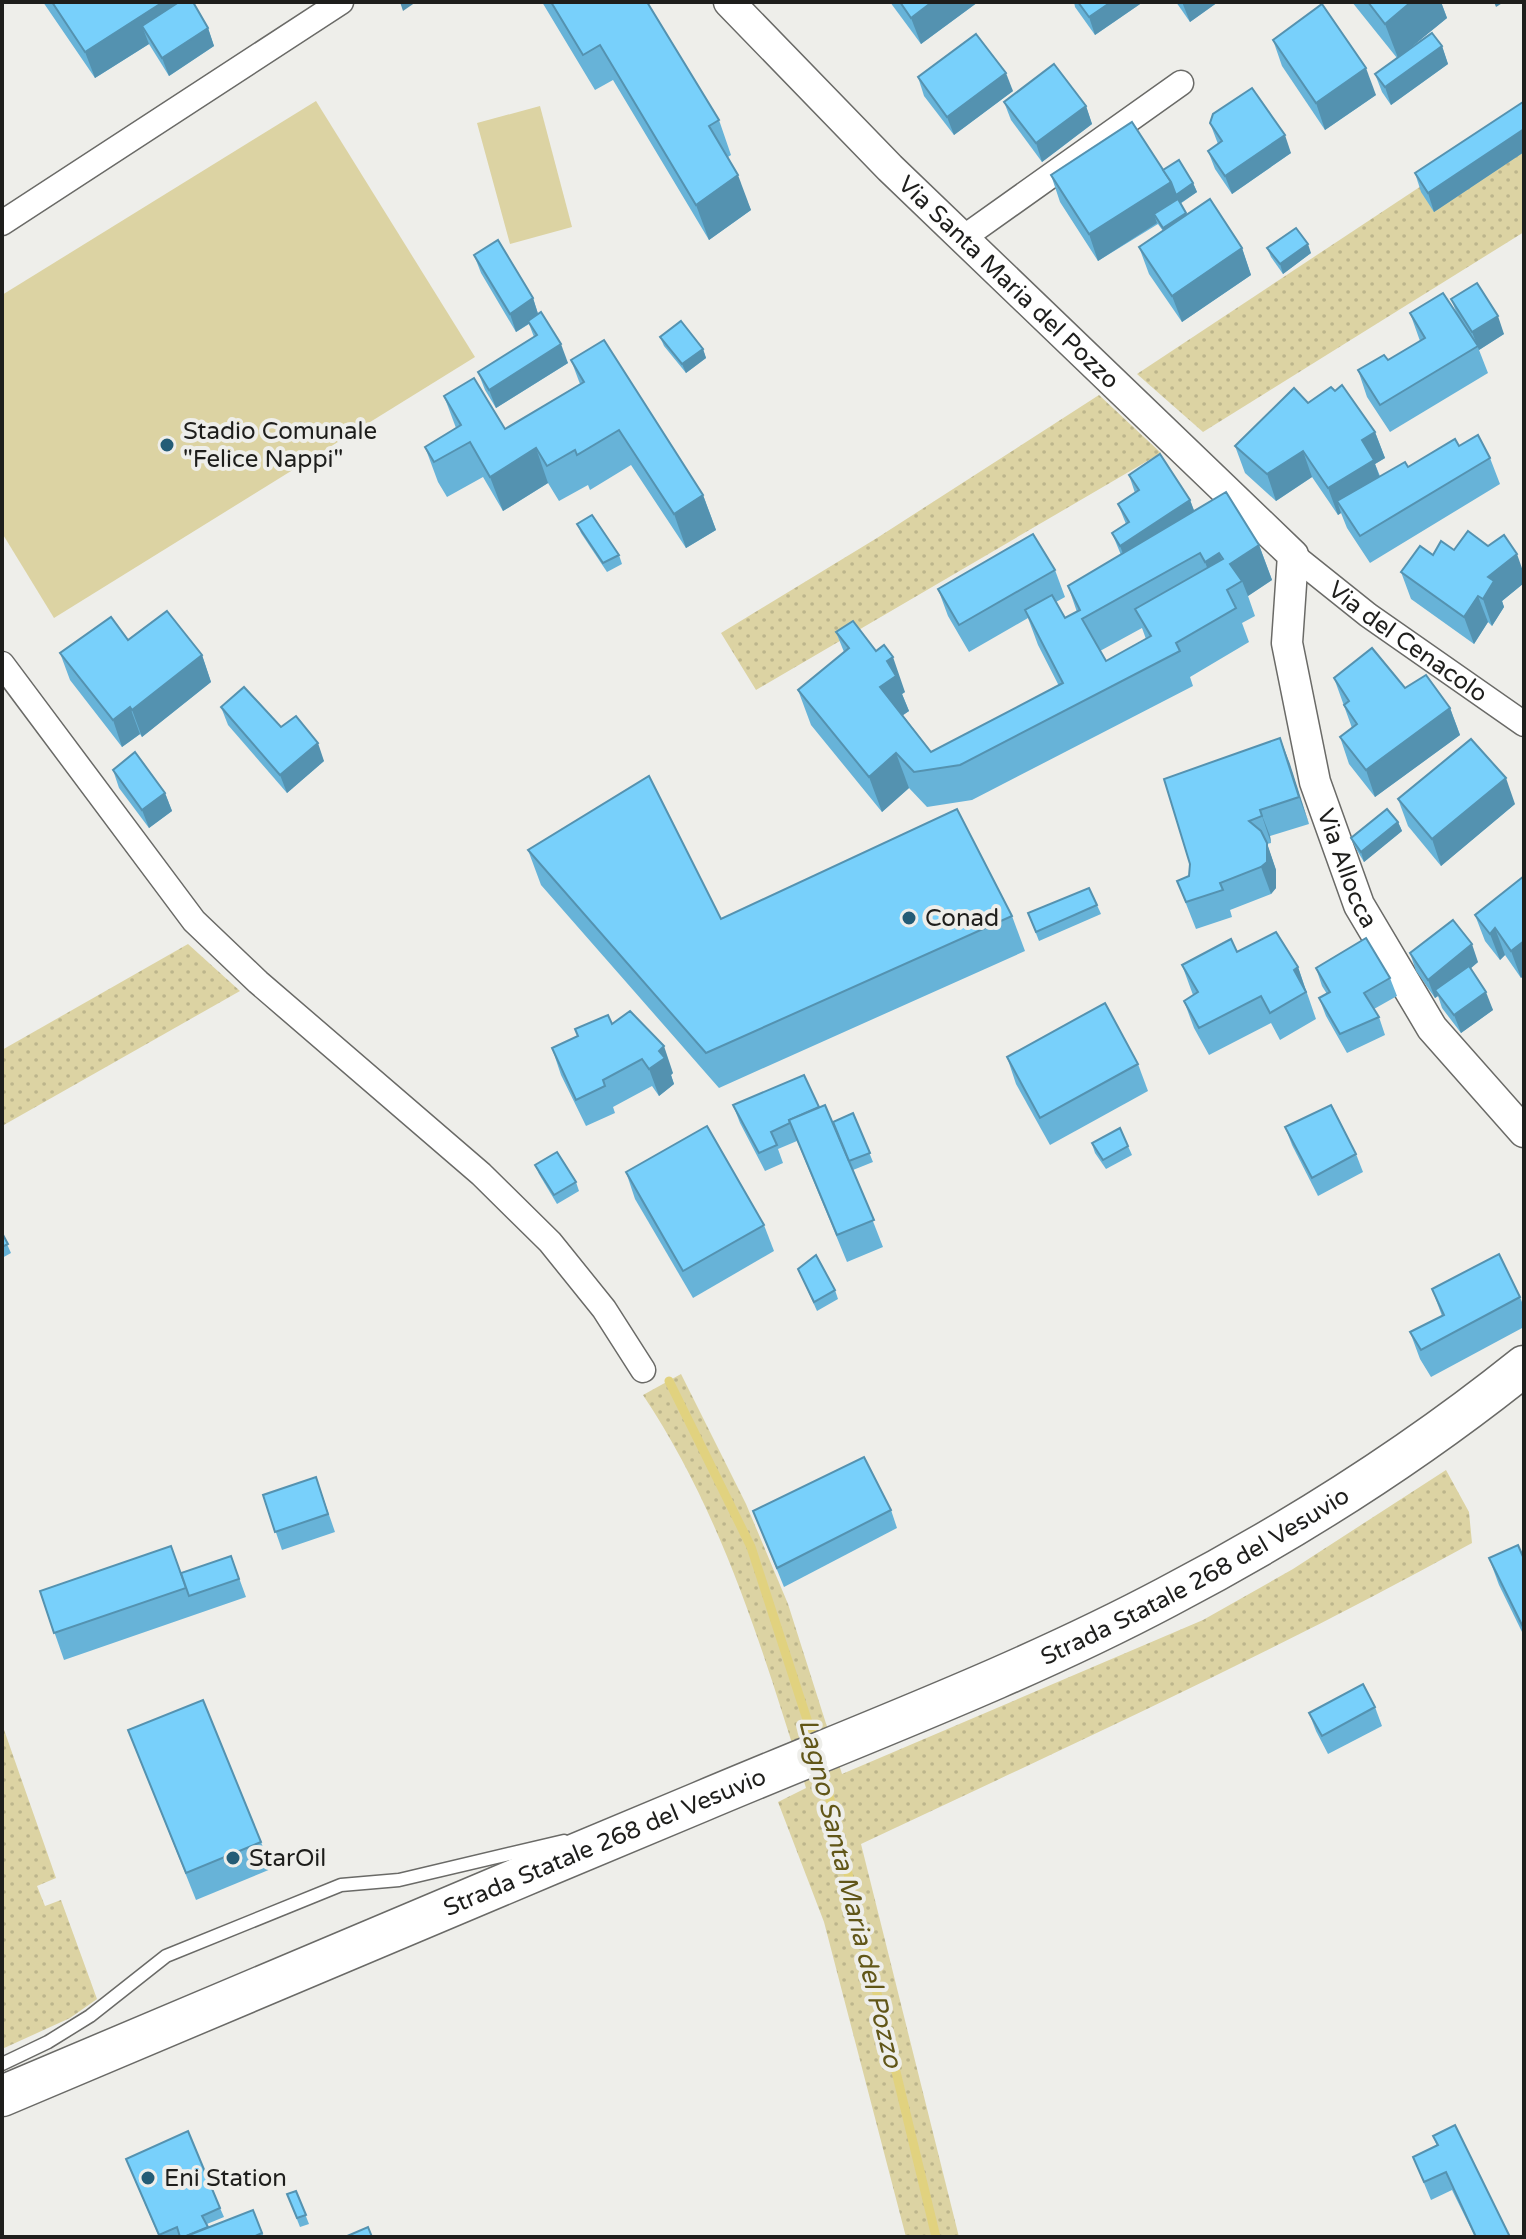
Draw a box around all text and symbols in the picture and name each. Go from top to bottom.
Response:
street label: Via Santa Maria del Pozzo [892,170,1125,395]
place label: Stadio Comunale "Felice Nappi" [183,417,377,474]
marker: Stadio Comunale "Felice Nappi" [158,436,176,454]
street label: Via del Cenacolo [1322,575,1493,709]
street label: Via Allocca [1311,805,1383,933]
place label: Conad [925,904,999,933]
marker: Conad [900,909,918,927]
street label: Strada Statale 268 del Vesuvio [1036,1481,1355,1672]
water label: Lagno Santa Maria del Pozzo [792,1716,909,2072]
street label: Strada Statale 268 del Vesuvio [439,1762,770,1923]
place label: StarOil [249,1844,326,1873]
marker: StarOil [224,1849,242,1867]
place label: Eni Station [164,2164,287,2193]
marker: Eni Station [139,2169,157,2187]

